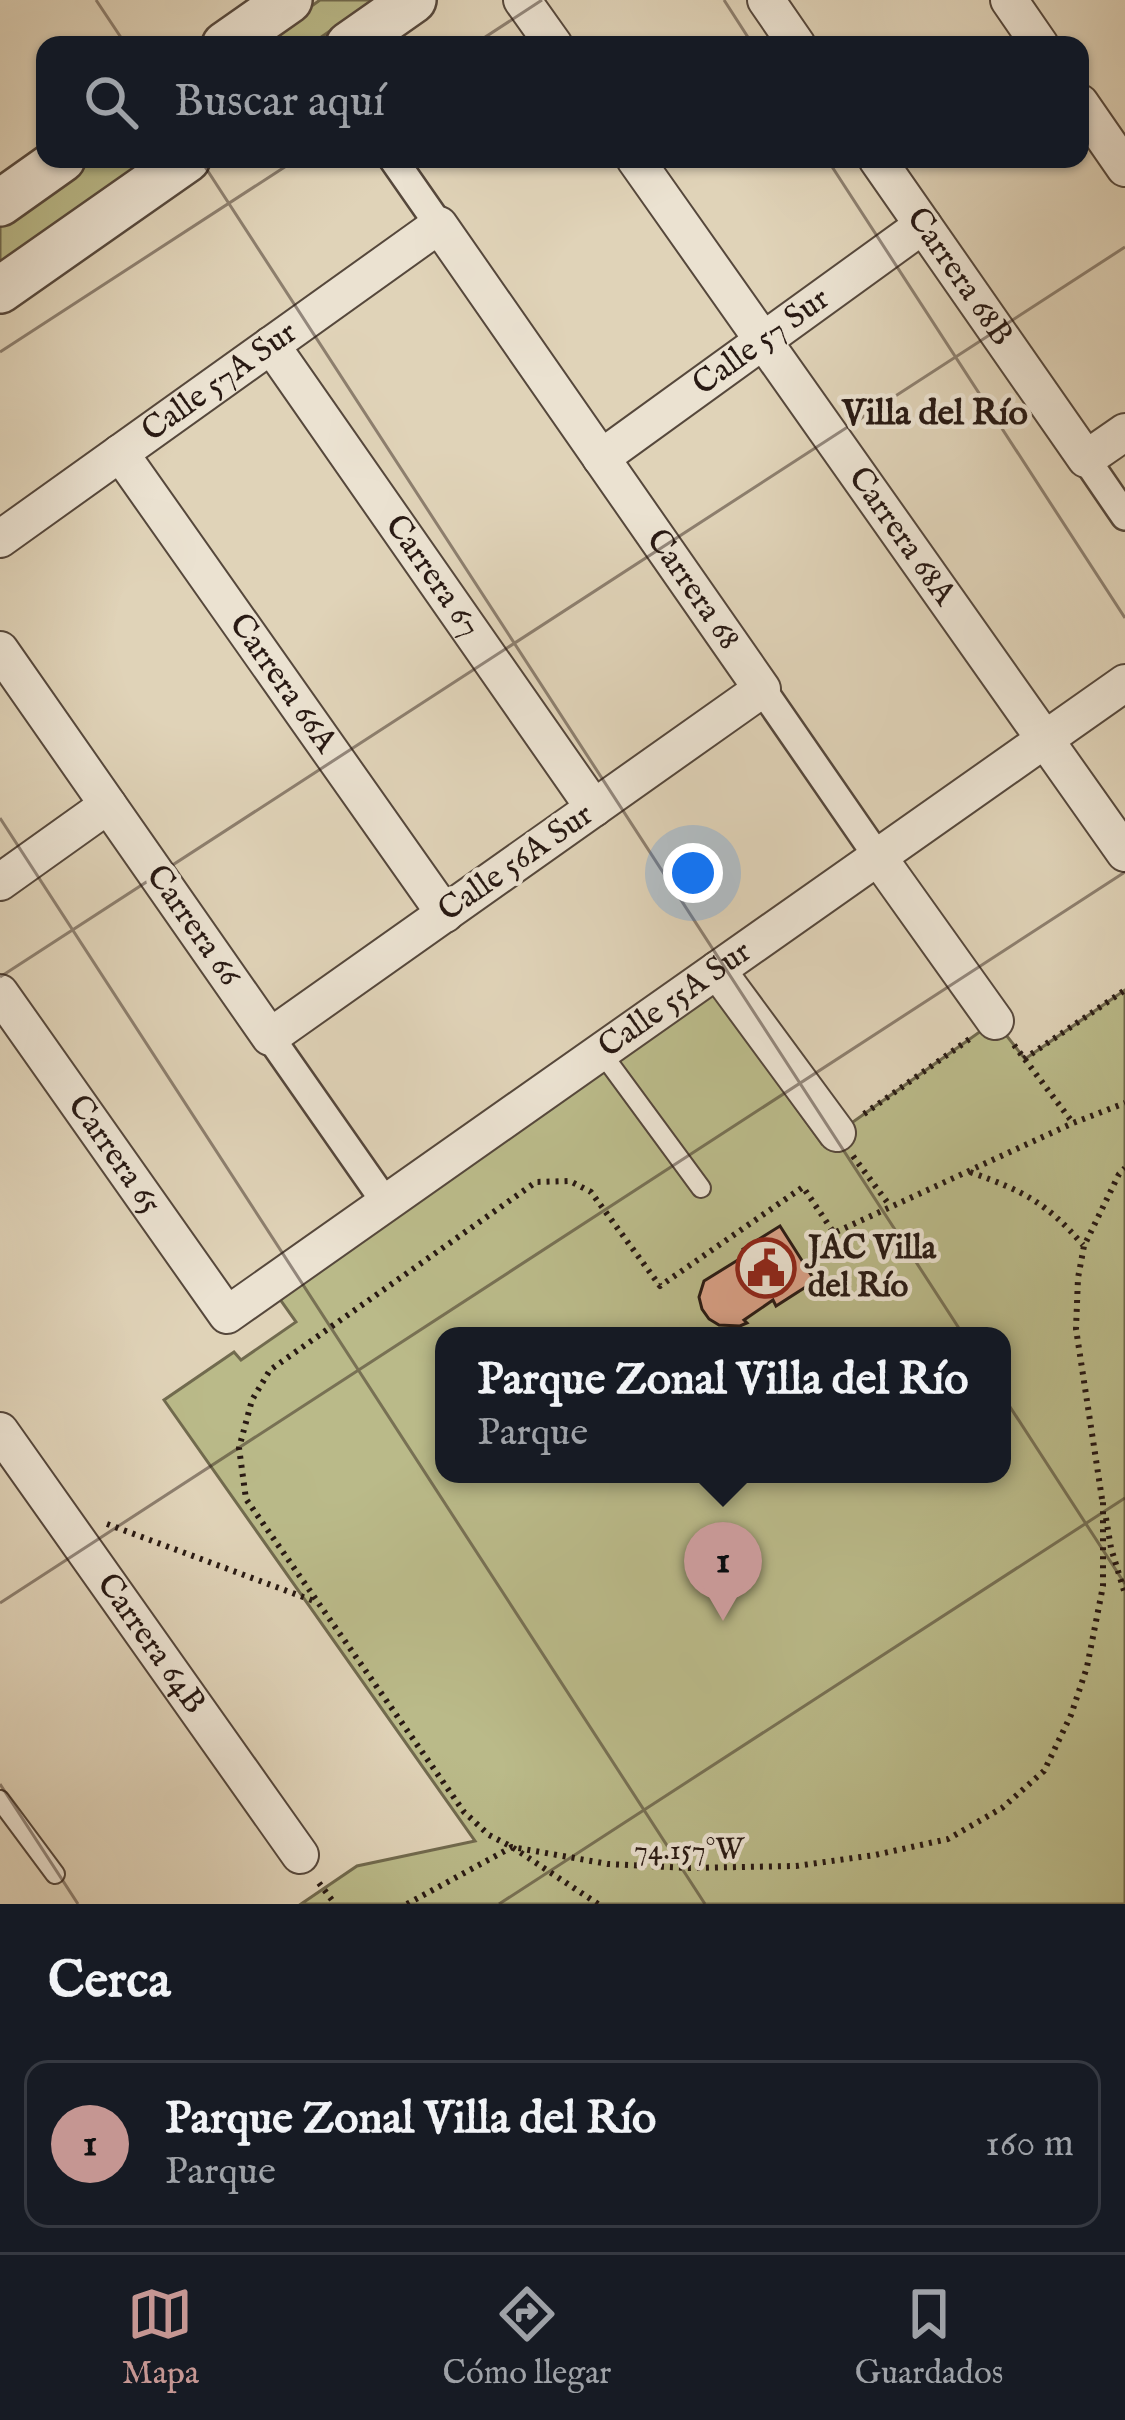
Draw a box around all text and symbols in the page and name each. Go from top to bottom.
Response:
search box [36,36,1089,168]
icon: search [78,69,144,135]
text: Buscar aquí [174,74,385,131]
street label: Carrera 68B [896,200,1022,355]
street label: Calle 57 Sur [685,278,838,406]
street label: Calle 57A Sur [134,312,306,452]
district label: Villa del Río [841,391,1028,437]
street label: Carrera 68A [838,459,965,614]
street label: Carrera 67 [375,507,490,646]
street label: Carrera 68 [636,521,749,658]
street label: Carrera 66A [219,606,346,762]
street label: Calle 56A Sur [430,794,602,932]
your location [663,843,723,903]
street label: Carrera 66 [136,857,251,996]
street label: Calle 55A Sur [590,931,760,1068]
street label: Carrera 65 [58,1087,171,1223]
place label: JAC Villa del Río [804,1228,937,1308]
public building icon: JAC Villa del Río [735,1237,797,1299]
popup [435,1327,1011,1483]
text: Parque Zonal Villa del Río [477,1352,969,1409]
text: Parque [477,1409,588,1458]
pin: 1 [684,1522,762,1621]
street label: Carrera 64B [87,1565,215,1723]
text: 74.157°W [634,1832,745,1870]
text: Cerca [48,1950,171,2015]
text: Parque Zonal Villa del Río [165,2091,656,2148]
text: 1 [83,2120,97,2169]
text: 160 m [985,2120,1074,2169]
text: Parque [165,2148,276,2197]
tab: Mapa [122,2281,199,2395]
tab: Cómo llegar [442,2281,611,2395]
tab: Guardados [855,2281,1003,2395]

